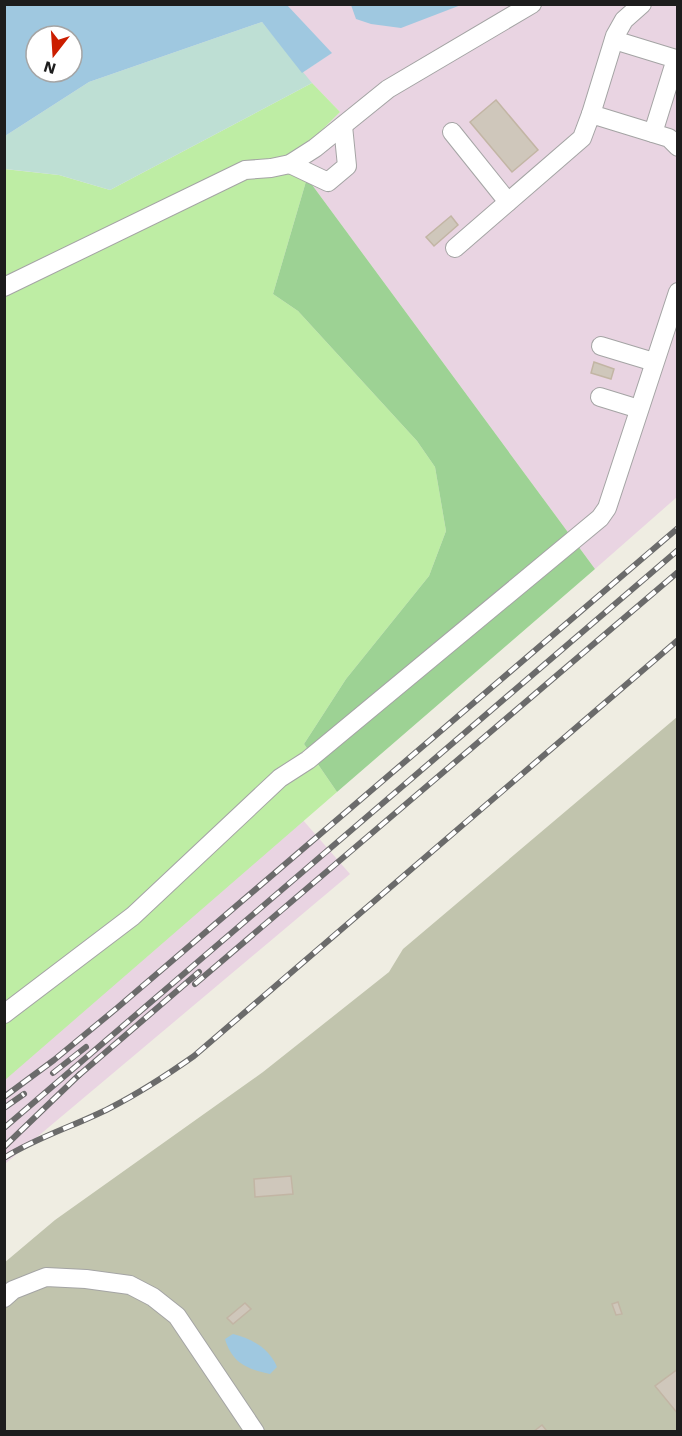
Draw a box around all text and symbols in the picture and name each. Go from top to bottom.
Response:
north arrow [24,24,84,84]
text: N [41,57,58,79]

